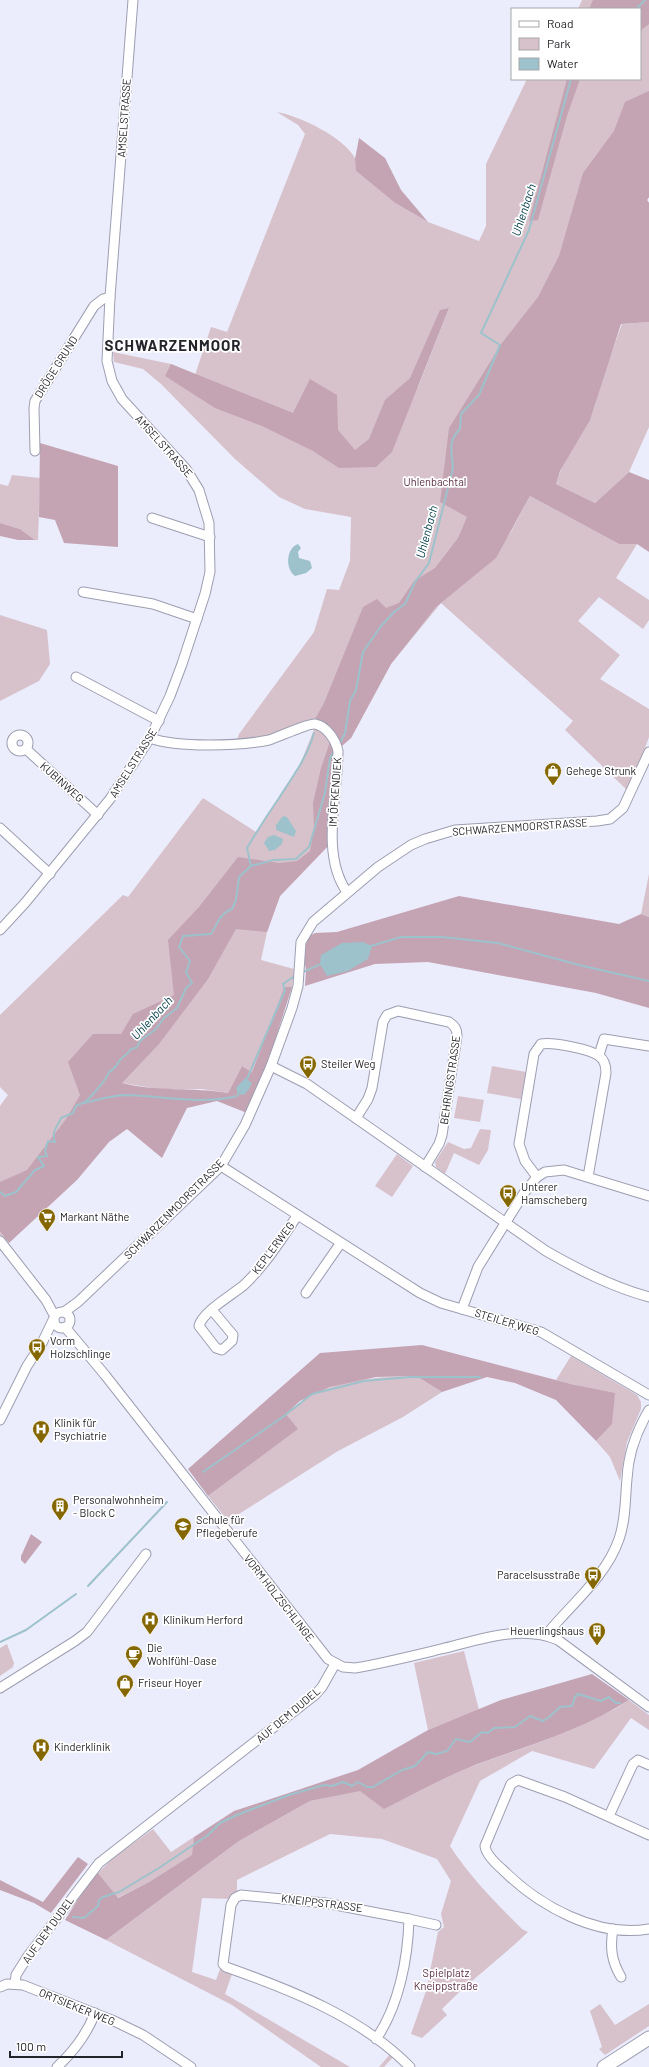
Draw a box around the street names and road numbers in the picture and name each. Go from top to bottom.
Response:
street label: AMSELSTRASSE [114,78,133,158]
street label: DRÖGE GRUND [30,333,80,400]
street label: AMSELSTRASSE [133,412,196,480]
street label: AMSELSTRASSE [106,725,159,800]
street label: IM ÖFKENDIEK [325,756,343,827]
street label: KUBINWEG [38,759,87,805]
street label: SCHWARZENMOORSTRASSE [452,815,589,838]
street label: BEHRINGSTRASSE [437,1034,462,1125]
street label: SCHWARZENMOORSTRASSE [121,1156,227,1261]
street label: KEPLERWEG [249,1219,297,1276]
street label: STEILER WEG [473,1306,541,1337]
street label: VORM HOLZSCHLINGE [242,1552,317,1644]
street label: AUF DEM DUDEL [253,1684,322,1745]
street label: KNEIPPSTRASSE [281,1891,364,1914]
street label: AUF DEM DUDEL [19,1894,76,1966]
street label: ORTSIEKER WEG [37,1985,117,2028]

